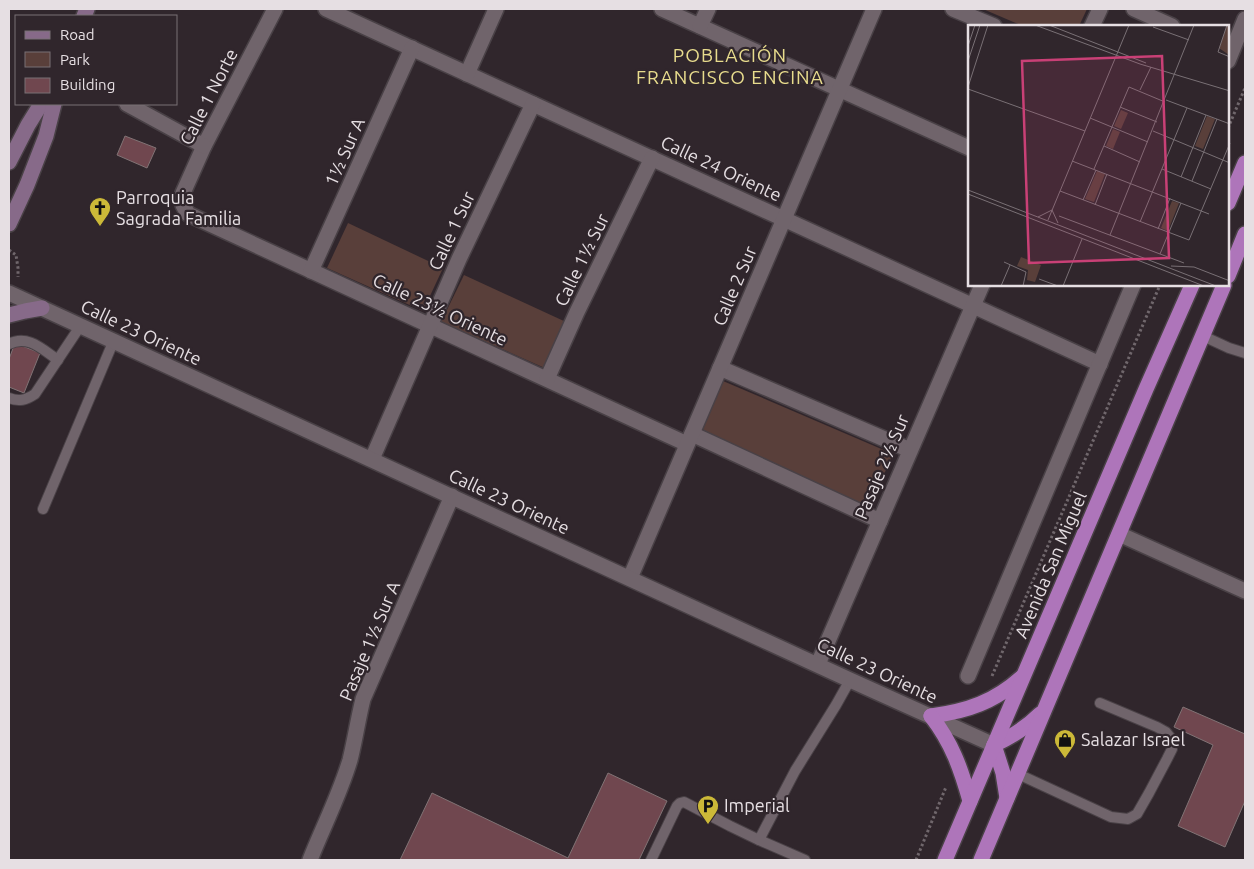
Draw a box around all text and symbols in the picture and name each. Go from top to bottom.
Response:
legend [15,15,178,105]
inset map [968,25,1229,286]
text: Road [60,26,95,43]
district label: POBLACIÓN FRANCISCO ENCINA [636,44,824,88]
street label: Calle 1 Norte [175,45,241,148]
text: Park [60,51,90,68]
text: Building [60,76,115,93]
street label: 1½ Sur A [320,114,368,189]
street label: Calle 24 Oriente [658,131,785,205]
place label: Parroquia Sagrada Familia [116,187,241,228]
street label: Calle 1 Sur [424,188,478,273]
church icon: Parroquia Sagrada Familia [88,196,112,227]
street label: Calle 1½ Sur [550,210,612,309]
street label: Calle 2 Sur [708,243,760,328]
street label: Calle 23½ Oriente [370,269,511,349]
street label: Calle 23 Oriente [78,295,205,369]
street label: Pasaje 2½ Sur [850,411,912,522]
street label: Calle 23 Oriente [446,464,573,538]
street label: Avenida San Miguel [1010,488,1090,641]
street label: Pasaje 1½ Sur A [335,578,403,703]
street label: Calle 23 Oriente [814,633,941,707]
shop icon: Salazar Israel [1053,728,1077,759]
place label: Salazar Israel [1081,729,1186,749]
parking icon: Imperial [696,794,720,825]
place label: Imperial [724,795,790,815]

